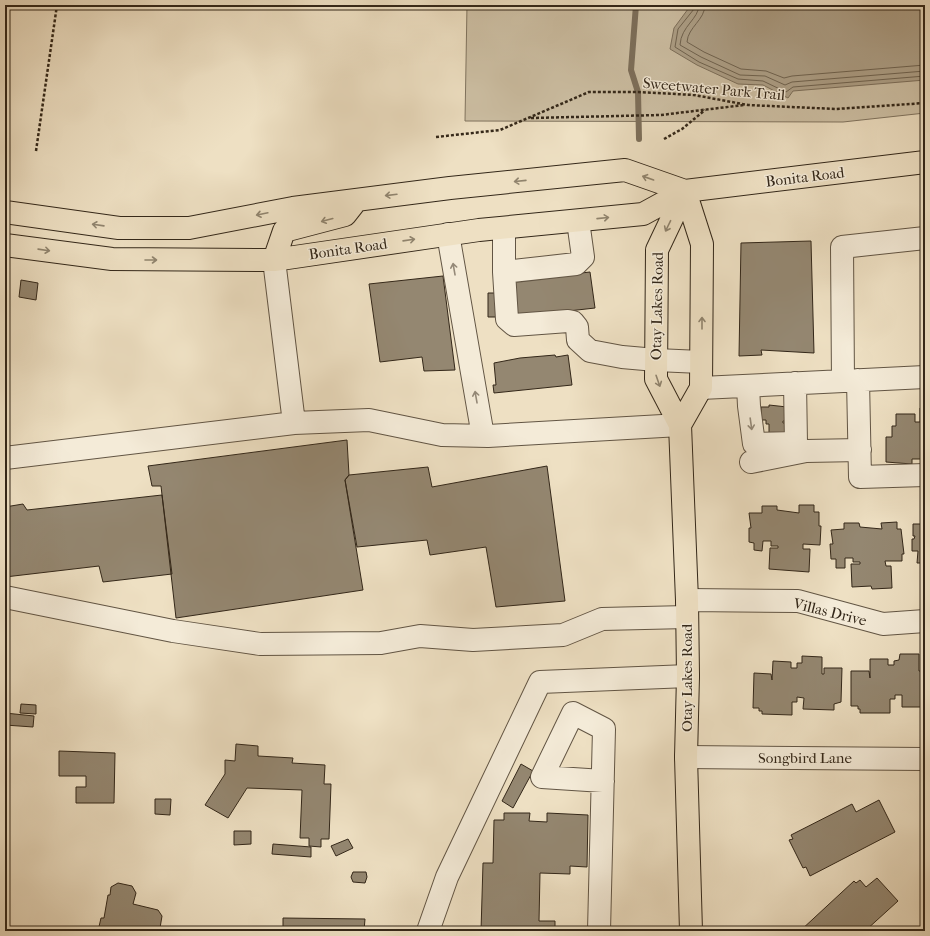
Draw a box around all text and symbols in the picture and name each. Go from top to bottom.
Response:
street label: Sweetwater Park Trail [642,74,786,104]
street label: Bonita Road [765,163,846,191]
one-way arrow [641,174,654,181]
one-way arrow [514,177,527,184]
one-way arrow [384,191,397,199]
one-way arrow [256,211,269,219]
one-way arrow [596,214,609,222]
one-way arrow [321,217,334,224]
one-way arrow [664,220,671,232]
one-way arrow [92,221,105,229]
street label: Bonita Road [308,234,389,263]
one-way arrow [402,236,415,244]
one-way arrow [37,246,50,254]
street label: Otay Lakes Road [647,251,667,360]
one-way arrow [144,256,157,264]
one-way arrow [450,263,458,276]
one-way arrow [698,317,706,330]
one-way arrow [655,375,662,387]
one-way arrow [472,391,480,404]
one-way arrow [747,418,755,431]
street label: Villas Drive [791,594,869,630]
street label: Otay Lakes Road [678,623,696,732]
street label: Songbird Lane [758,749,852,767]

